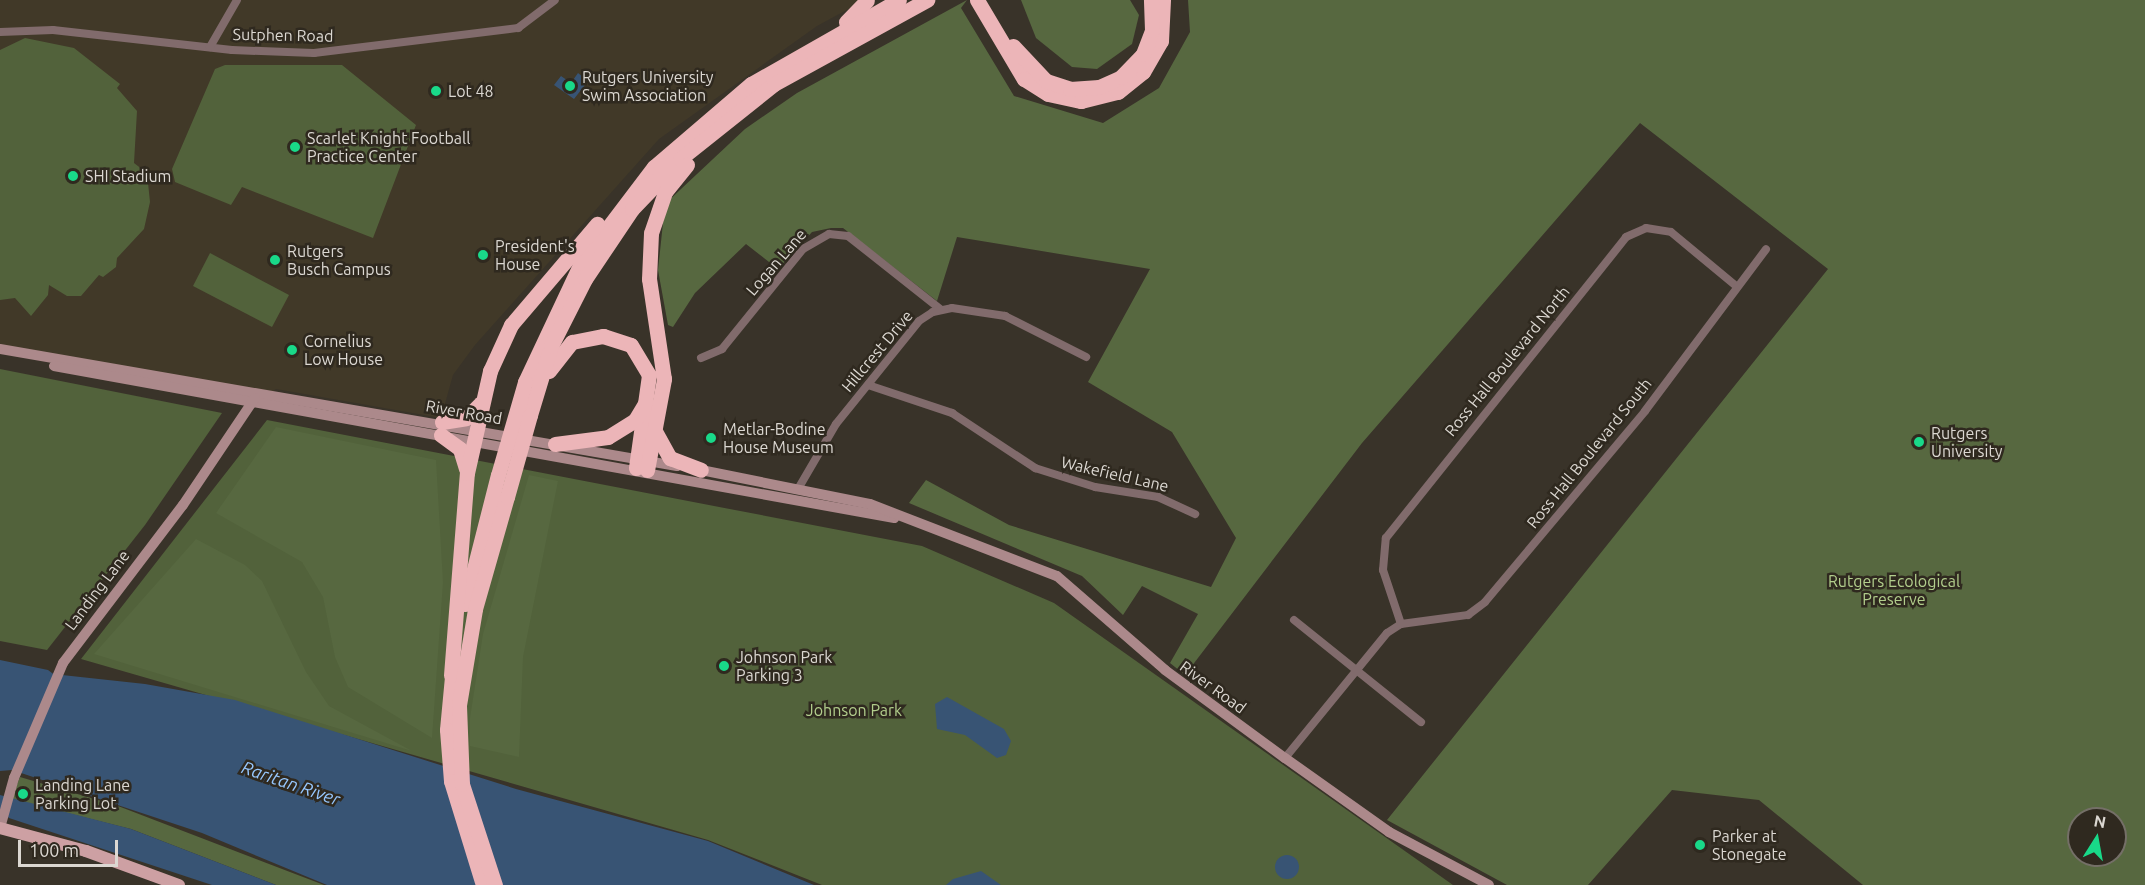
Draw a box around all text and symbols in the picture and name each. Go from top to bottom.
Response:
street label: Sutphen Road [232,25,334,45]
place label: Rutgers University Swim Association [582,67,714,105]
marker: Rutgers University Swim Association [563,79,577,93]
place label: Lot 48 [448,81,494,101]
marker: Lot 48 [429,84,443,98]
place label: Scarlet Knight Football Practice Center [307,128,470,166]
marker: Scarlet Knight Football Practice Center [288,140,302,154]
place label: SHI Stadium [85,166,171,186]
marker: SHI Stadium [66,169,80,183]
street label: Logan Lane [742,225,810,299]
place label: President's House [495,236,575,274]
place label: Rutgers Busch Campus [287,241,391,279]
marker: President's House [476,248,490,262]
marker: Rutgers Busch Campus [268,253,282,267]
street label: Ross Hall Boulevard North [1441,282,1573,440]
street label: Hillcrest Drive [837,306,917,396]
place label: Cornelius Low House [304,331,383,369]
marker: Cornelius Low House [285,343,299,357]
street label: Ross Hall Boulevard South [1523,374,1655,532]
street label: River Road [424,396,504,428]
place label: Metlar-Bodine House Museum [723,419,834,457]
place label: Rutgers University [1931,423,2002,461]
marker: Metlar-Bodine House Museum [704,431,718,445]
marker: Rutgers University [1912,435,1926,449]
street label: Wakefield Lane [1059,452,1171,496]
street label: Landing Lane [61,546,133,634]
park label: Rutgers Ecological Preserve [1828,571,1960,609]
place label: Johnson Park Parking 3 [736,647,832,685]
street label: River Road [1176,657,1250,717]
marker: Johnson Park Parking 3 [717,659,731,673]
park label: Johnson Park [806,700,902,720]
water label: Raritan River [239,756,343,810]
place label: Landing Lane Parking Lot [35,775,130,813]
marker: Landing Lane Parking Lot [16,787,30,801]
north arrow [2067,807,2127,867]
text: N [2092,811,2108,831]
place label: Parker at Stonegate [1712,826,1786,864]
scale bar [21,828,122,866]
marker: Parker at Stonegate [1693,838,1707,852]
text: 100 m [29,840,79,860]

